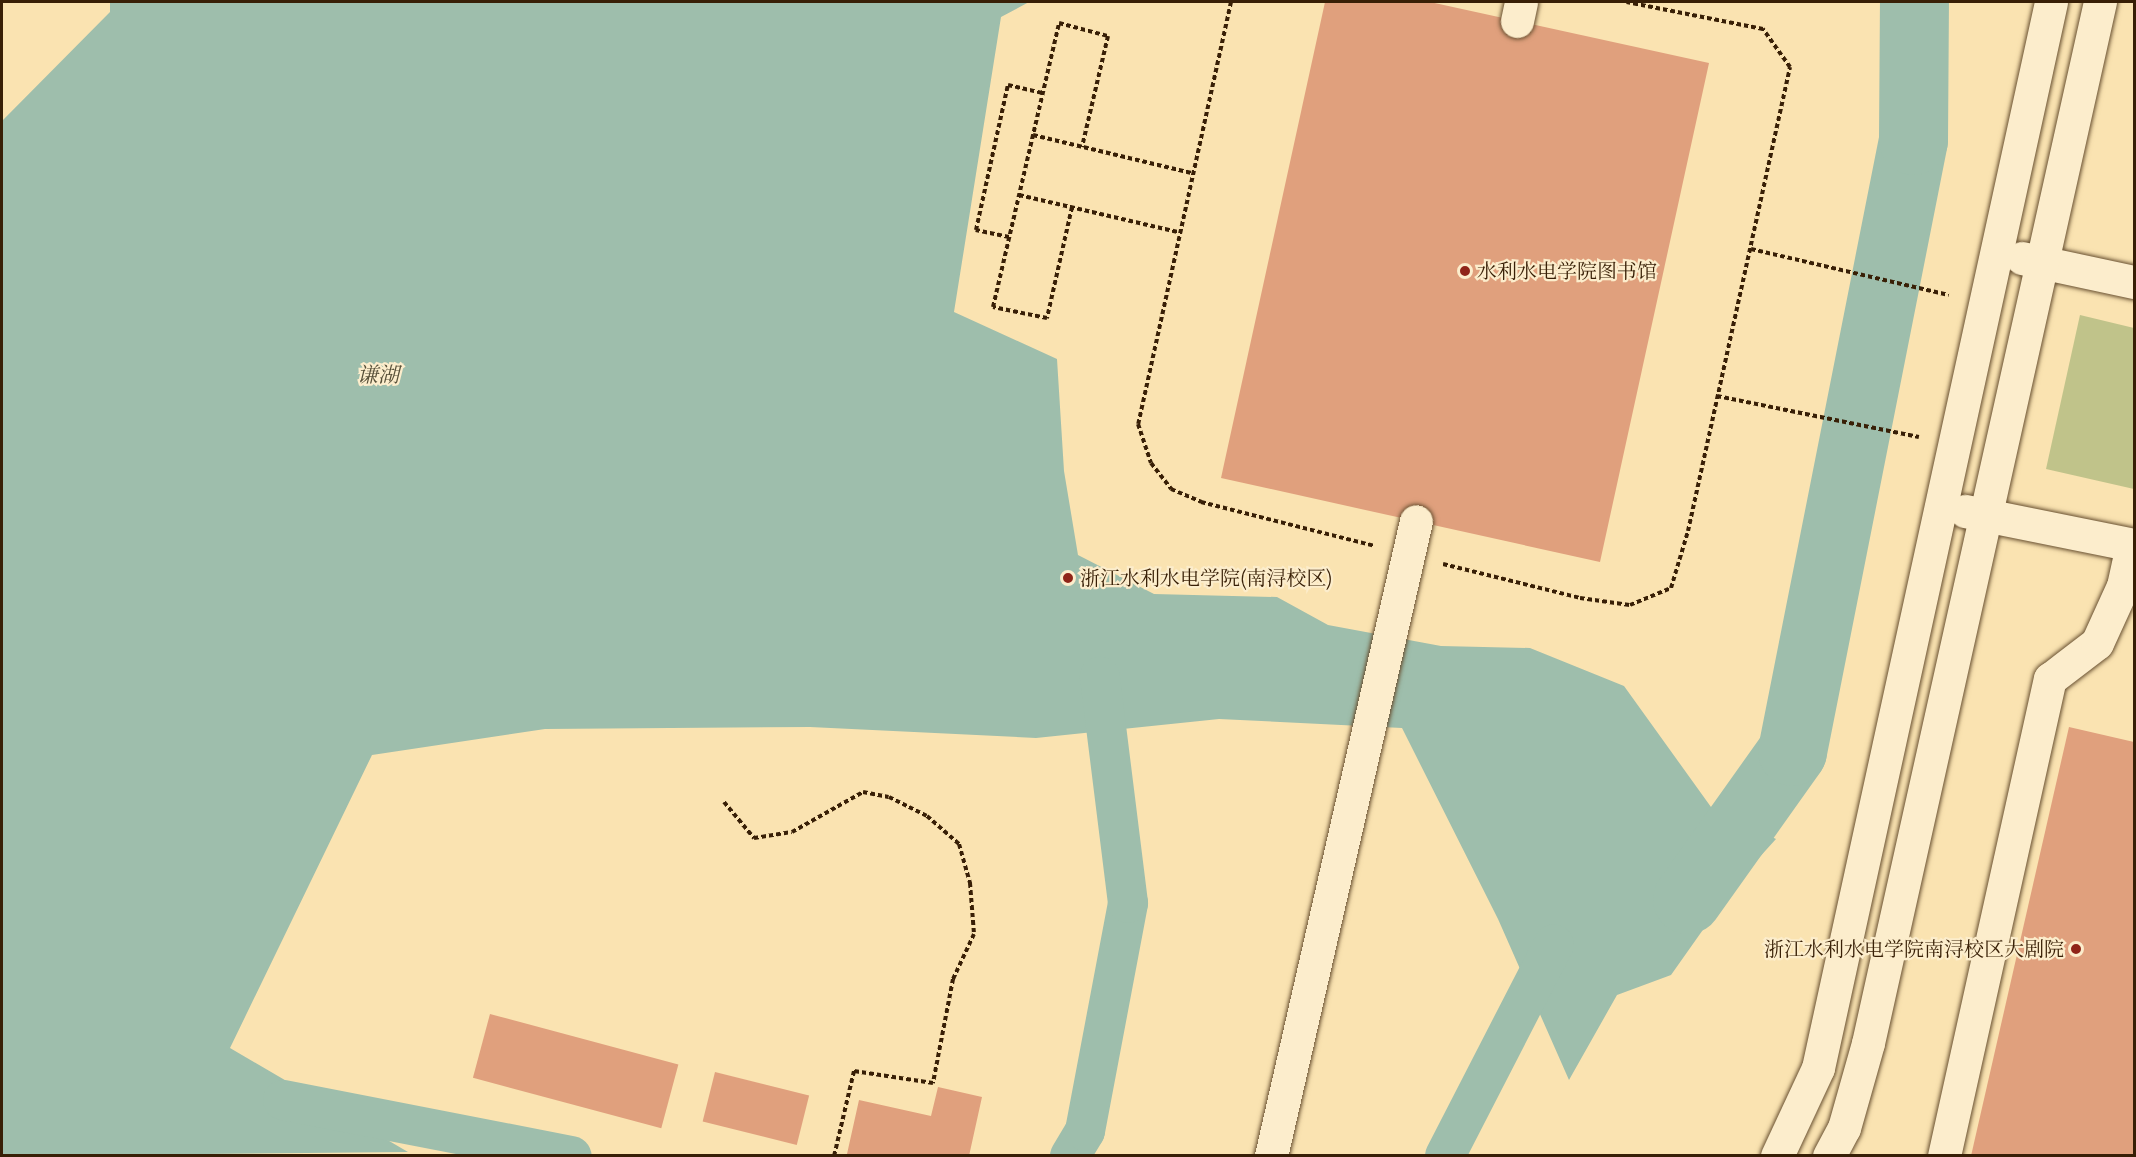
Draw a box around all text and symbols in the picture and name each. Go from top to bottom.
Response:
place label: 水利水电学院图书馆 [1477,259,1657,283]
marker: 水利水电学院图书馆 [1458,264,1472,278]
water label: 谦湖 [357,363,399,389]
place label: 浙江水利水电学院(南浔校区) [1080,566,1333,590]
marker: 浙江水利水电学院(南浔校区) [1061,571,1075,585]
place label: 浙江水利水电学院南浔校区大剧院 [1764,937,2064,961]
marker: 浙江水利水电学院南浔校区大剧院 [2069,942,2083,956]

